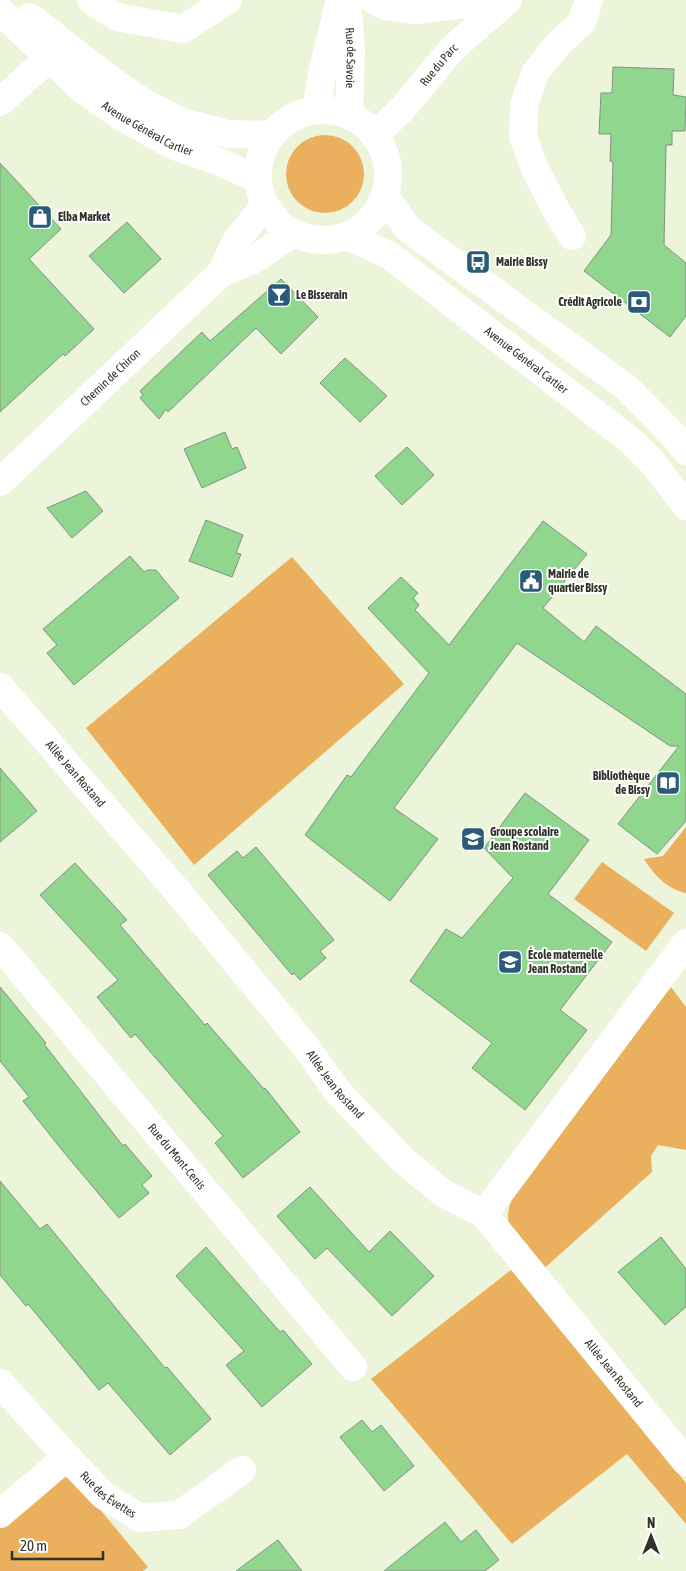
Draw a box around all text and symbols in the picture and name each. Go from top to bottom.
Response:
street label: Rue de Savoie [342,27,358,89]
street label: Rue du Parc [417,40,461,89]
street label: Avenue Général Cartier [99,98,195,159]
shop icon: Elba Market [27,204,53,230]
place label: Elba Market [58,210,111,224]
bus stop icon: Mairie Bissy [465,249,491,275]
place label: Mairie Bissy [496,255,548,269]
bar icon: Le Bisserain [266,282,292,308]
place label: Le Bisserain [296,288,348,302]
bank icon: Crédit Agricole [626,289,652,315]
place label: Crédit Agricole [558,295,623,309]
street label: Avenue Général Cartier [482,324,571,397]
street label: Chemin de Chiron [78,346,143,409]
place label: Mairie de quartier Bissy [548,567,607,595]
public building icon: Mairie de quartier Bissy [518,568,544,594]
street label: Allée Jean Rostand [43,738,108,810]
place label: Bibliothèque de Bissy [593,769,651,797]
library icon: Bibliothèque de Bissy [655,770,681,796]
place label: Groupe scolaire Jean Rostand [489,825,559,853]
school or university icon: Groupe scolaire Jean Rostand [460,826,486,852]
place label: École maternelle Jean Rostand [527,947,603,976]
school or university icon: École maternelle Jean Rostand [497,949,523,975]
street label: Allée Jean Rostand [303,1048,367,1121]
street label: Rue du Mont-Cenis [145,1121,208,1193]
street label: Allée Jean Rostand [582,1336,645,1410]
street label: Rue des Évettes [77,1468,139,1521]
north arrow [626,1511,676,1561]
text: N [647,1515,655,1531]
scale bar [12,1528,104,1560]
text: 20 m [20,1537,47,1554]

